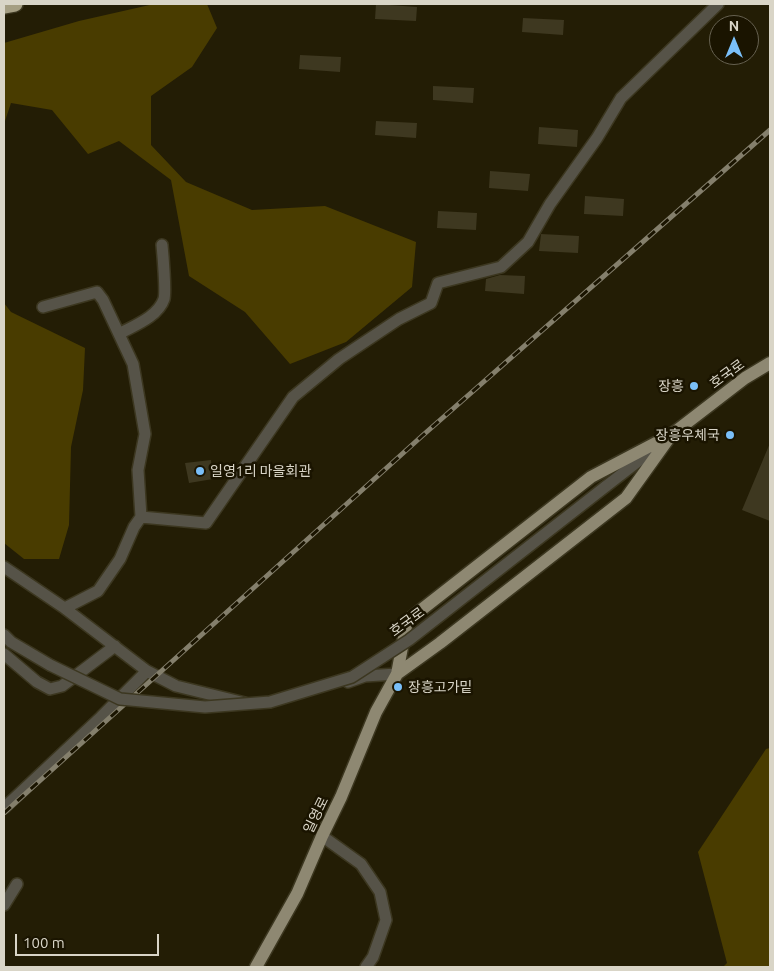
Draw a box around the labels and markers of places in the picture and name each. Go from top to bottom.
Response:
place label: 장흥 [658,378,684,394]
marker: 장흥 [688,380,700,392]
place label: 장흥우체국 [656,427,720,443]
marker: 장흥우체국 [724,429,736,441]
place label: 일영1리 마을회관 [210,463,311,479]
marker: 일영1리 마을회관 [194,465,206,477]
place label: 장흥고가밑 [408,679,472,695]
marker: 장흥고가밑 [392,681,404,693]

